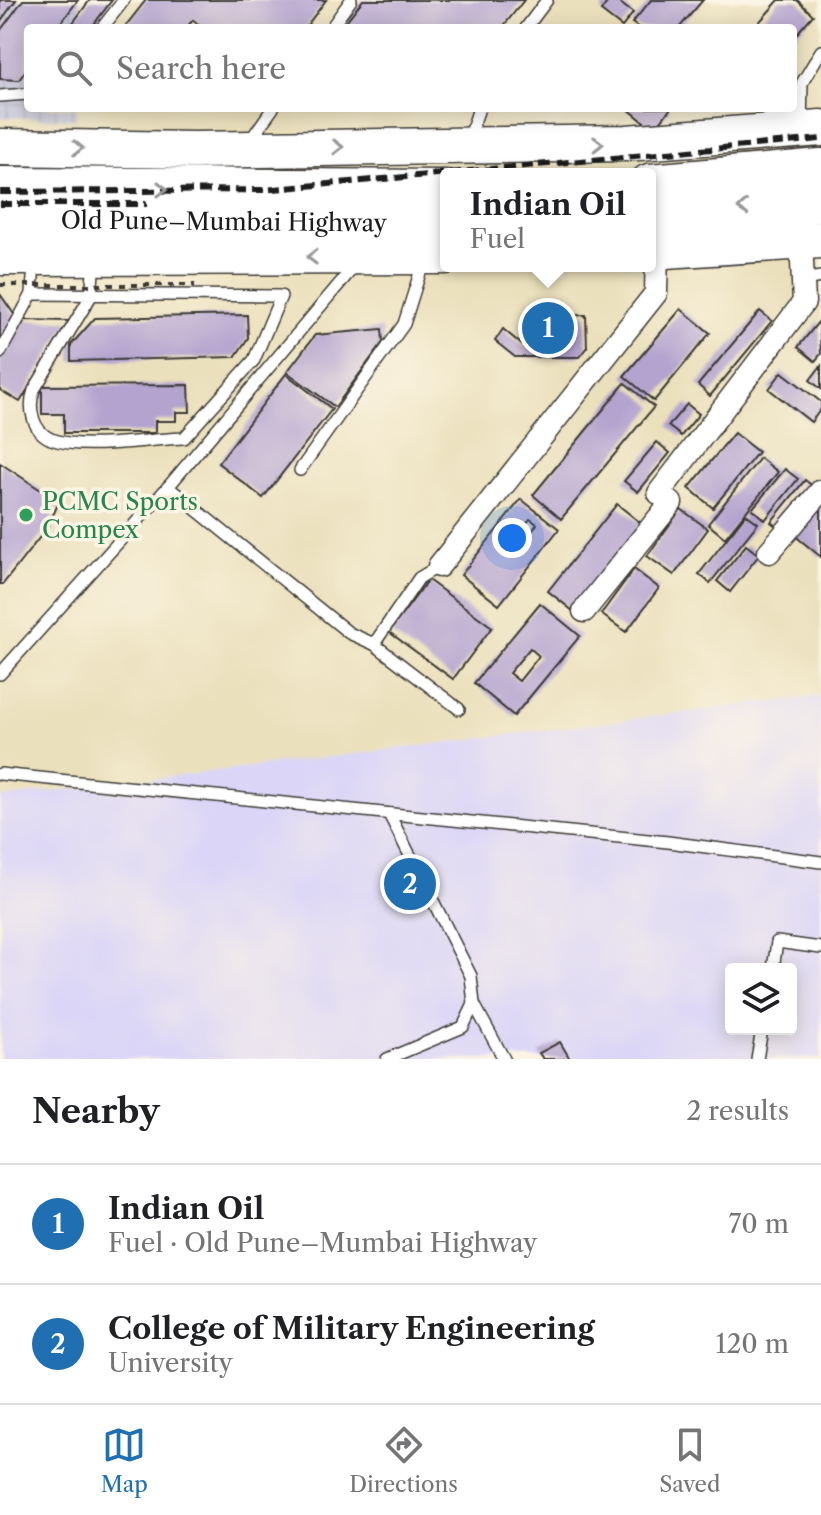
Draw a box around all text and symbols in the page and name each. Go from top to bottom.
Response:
search box [24,24,797,112]
icon: search [52,46,96,90]
text: Search here [116,50,286,87]
one-way arrow [592,135,605,152]
one-way arrow [72,139,85,157]
one-way arrow [332,139,345,156]
popup [440,168,656,272]
one-way arrow [156,180,169,198]
text: Indian Oil [470,186,626,223]
one-way arrow [736,200,749,217]
street label: Old Pune–Mumbai Highway [61,205,388,237]
text: Fuel [470,223,525,255]
one-way arrow [305,248,318,266]
pin: 1 [522,298,574,358]
place label: PCMC Sports Compex [42,487,198,544]
marker: PCMC Sports Compex [17,506,35,524]
your location [492,518,532,558]
pin: 2 [384,854,436,914]
map controls [725,963,797,1035]
button: layers [725,963,797,1035]
text: Nearby [32,1090,160,1132]
text: 2 results [686,1095,789,1127]
text: Indian Oil [108,1190,264,1227]
text: 1 [52,1208,64,1240]
text: 70 m [729,1208,789,1240]
text: Fuel · Old Pune–Mumbai Highway [108,1227,537,1259]
text: College of Military Engineering [108,1310,595,1347]
text: 2 [50,1328,66,1360]
text: 120 m [715,1328,789,1360]
text: University [108,1347,233,1379]
tab: Map [101,1423,148,1498]
tab: Directions [349,1423,458,1498]
tab: Saved [659,1423,720,1498]

